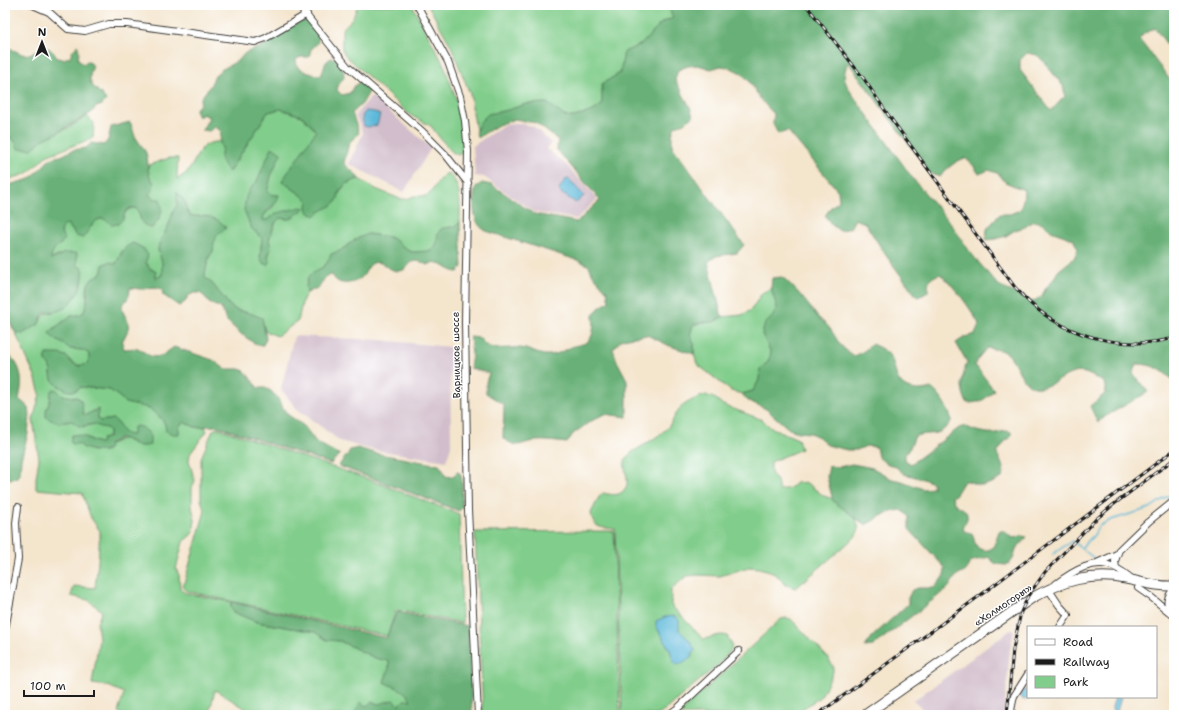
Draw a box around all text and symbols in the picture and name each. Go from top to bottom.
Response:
north arrow [22,22,62,62]
text: N [38,25,47,40]
street label: Варницкое шоссе [449,311,463,398]
street label: «Холмогоры» [972,581,1034,629]
legend [1027,626,1157,698]
text: Road [1063,634,1094,650]
text: Railway [1063,654,1110,670]
scale bar [24,672,94,698]
text: Park [1063,674,1089,690]
text: 100 m [30,678,66,694]

